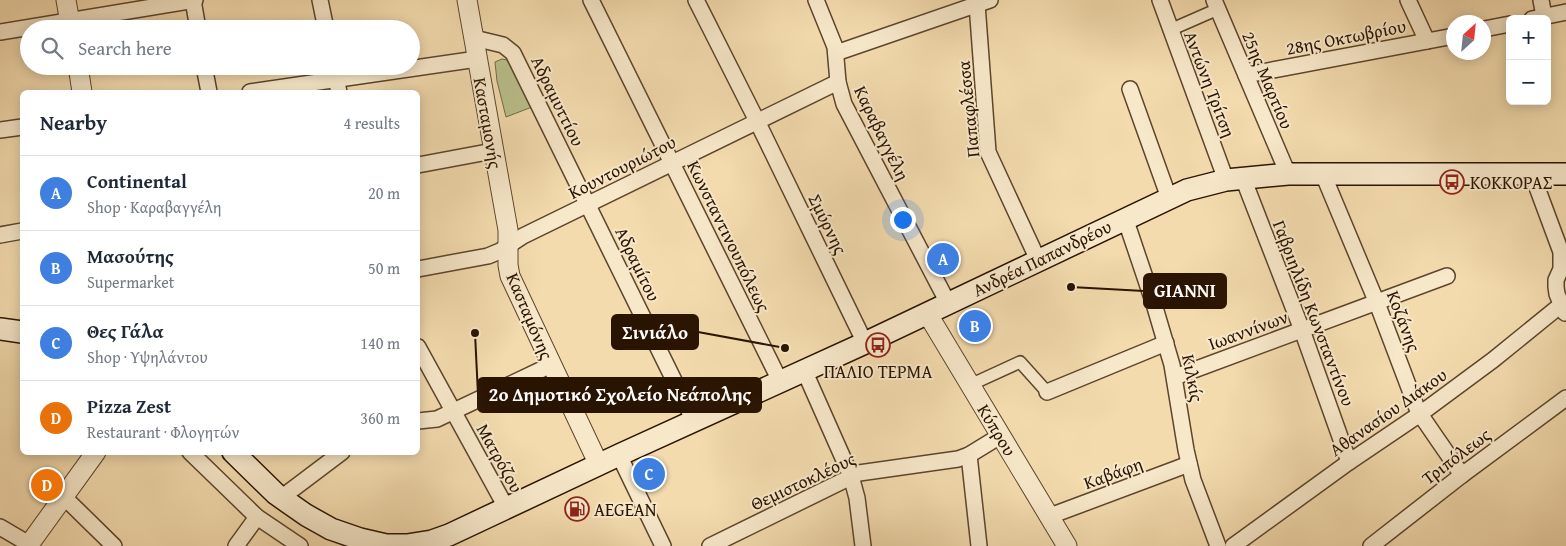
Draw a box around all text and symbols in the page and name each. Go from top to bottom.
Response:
street label: 28ης Οκτωβρίου [1284,12,1408,62]
north arrow [1446,15,1491,60]
map controls [1506,15,1551,105]
button: + [1506,15,1551,60]
search box [20,20,420,75]
street label: Αντώνη Τρίτση [1177,27,1243,141]
street label: 25ης Μαρτίου [1235,27,1301,133]
icon: search [38,34,66,62]
text: Search here [78,34,172,62]
street label: Αδραμυττίου [525,51,591,151]
street label: Παπαφλέσσα [949,59,987,159]
button: − [1506,60,1551,105]
street label: Κασταμονής [467,75,509,171]
street label: Καραβαγγέλη [847,81,917,185]
text: Nearby [40,107,107,138]
text: 4 results [343,111,400,135]
street label: Κουντουριώτου [563,128,681,206]
street label: Κωνσταντινουπόλεως [681,156,778,317]
text: Continental [87,167,187,195]
bus stop icon: ΚΟΚΚΟΡΑΣ [1439,169,1465,195]
place label: ΚΟΚΚΟΡΑΣ [1470,169,1552,196]
text: A [51,181,61,205]
text: 20 m [368,181,400,205]
street label: Σμύρνης [802,189,854,259]
text: Shop · Καραβαγγέλη [87,195,222,219]
your location [890,207,916,233]
street label: Ανδρέα Παπανδρέου [968,213,1116,303]
street label: Γαβριηλίδη Κωνσταντίνου [1266,216,1362,410]
street label: Αδραμίτου [608,222,668,306]
pin: A [927,240,959,278]
text: Μασούτης [87,242,174,270]
text: B [51,256,61,280]
text: 50 m [368,256,400,280]
street label: Κασταμόνης [500,268,561,364]
text: Supermarket [87,270,174,294]
callout: GIANNI [1144,274,1226,308]
text: GIANNI [1154,276,1216,304]
street label: Κοζάνης [1380,286,1428,356]
street label: Ιωαννίνων [1204,303,1292,357]
pin: B [959,307,991,345]
callout: Σινιάλο [612,315,698,349]
text: Θες Γάλα [87,317,164,345]
text: Σινιάλο [622,318,688,346]
text: C [51,331,61,355]
text: 140 m [360,331,400,355]
bus stop icon: ΠΑΛΙΟ ΤΕΡΜΑ [865,332,891,358]
text: Shop · Υψηλάντου [87,345,208,369]
street label: Κιλκίς [1175,352,1211,404]
place label: ΠΑΛΙΟ ΤΕΡΜΑ [824,358,932,385]
street label: Αθανασίου Διάκου [1323,361,1453,463]
callout: 2ο Δημοτικό Σχολείο Νεάπολης [478,378,761,412]
text: 2ο Δημοτικό Σχολείο Νεάπολης [489,380,752,408]
text: Pizza Zest [87,392,171,420]
street label: Κύπρου [971,399,1023,461]
text: D [51,406,61,430]
text: 360 m [360,406,400,430]
street label: Ματρόζου [470,418,530,498]
text: Restaurant · Φλογητών [87,420,239,444]
street label: Τριπόλεως [1416,421,1496,491]
street label: Θεμιστοκλέους [746,445,860,517]
street label: Καβάφη [1080,450,1146,496]
pin: C [633,455,665,493]
pin: D [31,466,63,504]
fuel station icon: AEGEAN [564,496,590,522]
place label: AEGEAN [594,496,657,523]

